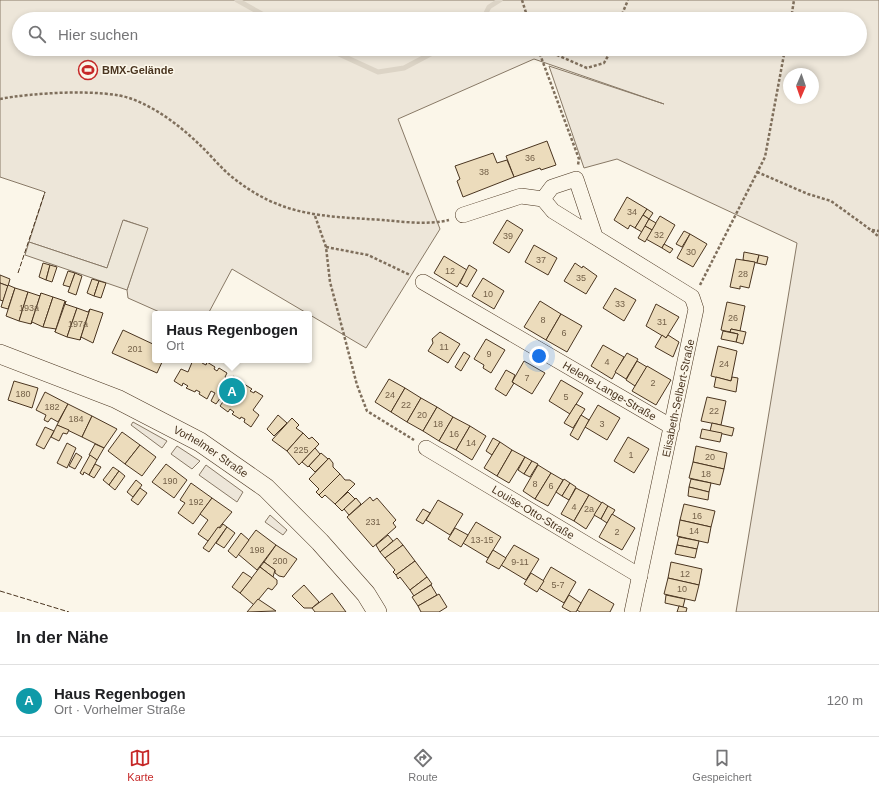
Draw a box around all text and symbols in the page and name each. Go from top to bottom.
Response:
search box [12,12,867,56]
icon: search [26,23,48,45]
text: Hier suchen [58,26,138,43]
sports icon: BMX-Gelände [77,59,99,81]
place label: BMX-Gelände [102,64,174,76]
north arrow [783,68,819,104]
house number: 36 [525,153,535,163]
house number: 38 [479,167,489,177]
house number: 34 [627,207,637,217]
house number: 32 [654,230,664,240]
house number: 39 [503,231,513,241]
house number: 30 [686,247,696,257]
house number: 37 [536,255,546,265]
house number: 12 [445,266,455,276]
house number: 28 [738,269,748,279]
house number: 35 [576,273,586,283]
house number: 10 [483,289,493,299]
house number: 33 [615,299,625,309]
house number: 193a [19,303,39,313]
popup [152,311,312,363]
house number: 26 [728,313,738,323]
house number: 8 [540,315,546,325]
house number: 31 [657,317,667,327]
house number: 197a [68,319,88,329]
text: Haus Regenbogen [166,321,298,338]
house number: 6 [561,328,567,338]
text: Ort [166,338,184,353]
street label: Elisabeth-Selbert-Straße [660,338,696,458]
house number: 11 [439,342,449,352]
house number: 201 [127,344,143,354]
your location [529,346,549,366]
house number: 9 [486,349,492,359]
house number: 4 [604,357,610,367]
street label: Helene-Lange-Straße [561,359,658,423]
house number: 24 [719,359,729,369]
house number: 7 [524,373,530,383]
pin: A [219,376,245,406]
house number: 2 [650,378,656,388]
house number: 180 [15,389,31,399]
house number: 24 [385,390,395,400]
house number: 5 [563,392,569,402]
house number: 22 [401,400,411,410]
house number: 182 [44,402,60,412]
house number: 22 [709,406,719,416]
house number: 20 [417,410,427,420]
house number: 184 [68,414,84,424]
house number: 18 [433,419,443,429]
house number: 3 [599,419,605,429]
street label: Vorhelmer Straße [171,423,250,480]
house number: 16 [449,429,459,439]
house number: 14 [466,438,476,448]
house number: 225 [293,445,309,455]
house number: 1 [628,450,634,460]
house number: 20 [705,452,715,462]
house number: 18 [701,469,711,479]
house number: 190 [162,476,178,486]
house number: 8 [532,479,538,489]
house number: 6 [548,481,554,491]
street label: Louise-Otto-Straße [490,483,577,541]
house number: 192 [188,497,204,507]
house number: 4 [571,502,577,512]
house number: 2a [584,504,594,514]
house number: 16 [692,511,702,521]
house number: 231 [365,517,381,527]
house number: 14 [689,526,699,536]
house number: 2 [614,527,620,537]
house number: 13-15 [470,535,494,545]
house number: 198 [249,545,265,555]
house number: 200 [272,556,288,566]
house number: 9-11 [511,557,529,567]
house number: 12 [680,569,690,579]
house number: 5-7 [551,580,565,590]
house number: 10 [677,584,687,594]
text: In der Nähe [16,628,109,647]
text: Haus Regenbogen [54,685,186,702]
text: A [24,693,34,708]
text: 120 m [827,693,863,708]
text: Ort · Vorhelmer Straße [54,702,185,717]
tab: Karte [127,747,154,783]
tab: Route [408,747,438,783]
tab: Gespeichert [692,747,752,783]

